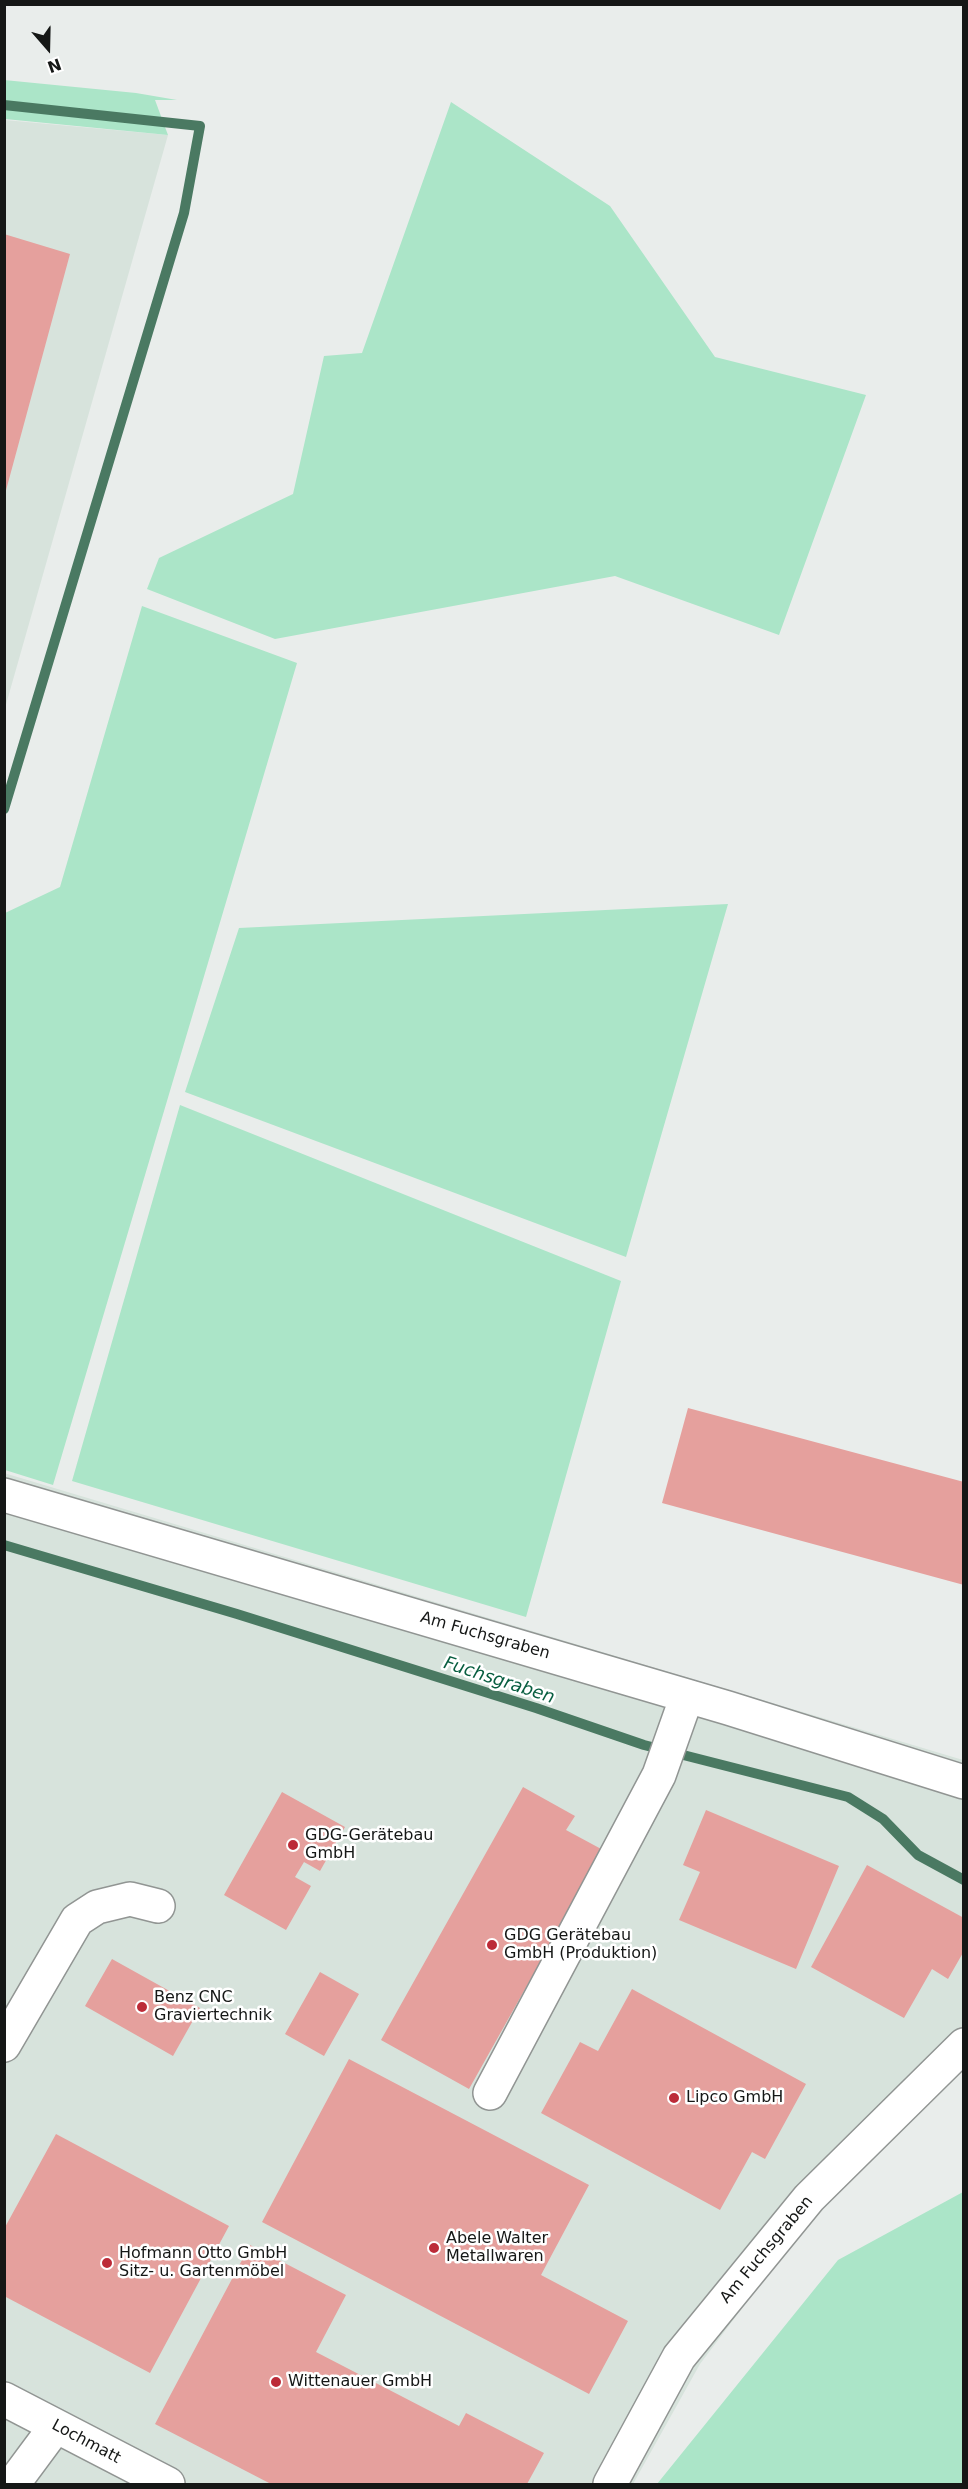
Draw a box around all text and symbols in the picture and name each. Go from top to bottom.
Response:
north arrow [18,18,78,78]
text: N [45,54,64,77]
street label: Am Fuchsgraben [418,1608,552,1664]
water label: Fuchsgraben [441,1653,557,1709]
place label: GDG-Gerätebau GmbH [305,1826,433,1864]
marker: GDG-Gerätebau GmbH [286,1838,300,1852]
place label: GDG Gerätebau GmbH (Produktion) [504,1926,657,1964]
marker: GDG Gerätebau GmbH (Produktion) [485,1938,499,1952]
place label: Benz CNC Graviertechnik [154,1988,272,2026]
marker: Benz CNC Graviertechnik [135,2000,149,2014]
place label: Lipco GmbH [686,2088,783,2108]
marker: Lipco GmbH [667,2091,681,2105]
street label: Am Fuchsgraben [717,2192,817,2308]
place label: Abele Walter Metallwaren [446,2229,548,2267]
marker: Abele Walter Metallwaren [427,2241,441,2255]
place label: Hofmann Otto GmbH Sitz- u. Gartenmöbel [119,2244,287,2282]
marker: Hofmann Otto GmbH Sitz- u. Gartenmöbel [100,2256,114,2270]
place label: Wittenauer GmbH [288,2372,432,2392]
marker: Wittenauer GmbH [269,2375,283,2389]
street label: Lochmatt [48,2416,124,2468]

